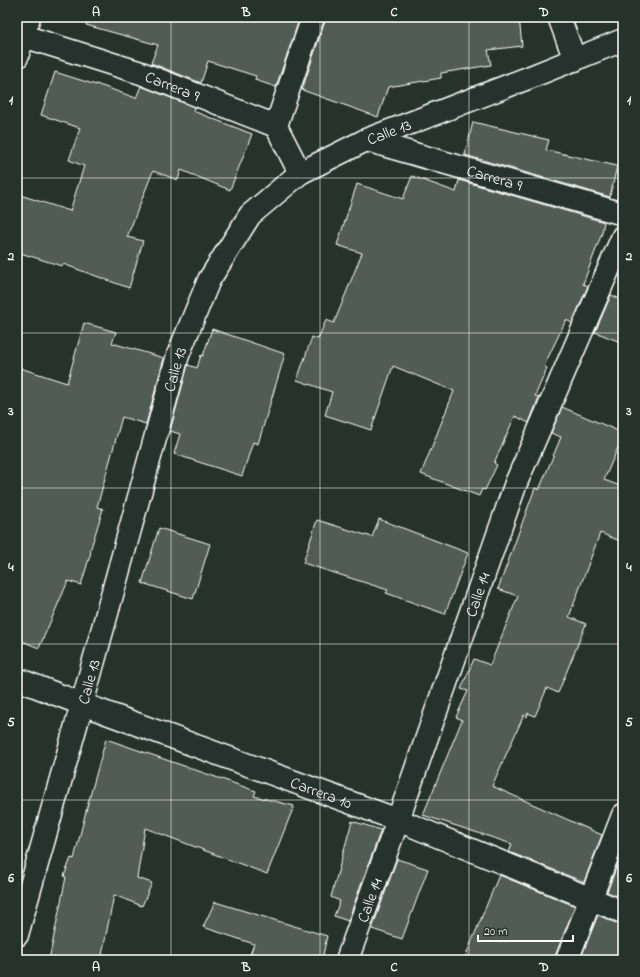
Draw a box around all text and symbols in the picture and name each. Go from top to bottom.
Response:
text: A [92,3,100,22]
text: B [241,3,251,22]
text: C [390,3,398,22]
text: D [538,3,549,22]
street label: Carrera 9 [141,66,203,109]
text: 1 [9,91,14,110]
text: 1 [627,91,632,110]
street label: Calle 13 [364,114,415,153]
street label: Carrera 9 [464,160,525,198]
text: 2 [7,247,15,266]
text: 2 [625,247,633,266]
street label: Calle 13 [158,344,194,395]
text: 3 [7,402,14,421]
text: 3 [625,402,632,421]
text: 4 [7,558,14,577]
text: 4 [625,558,632,577]
street label: Calle 14 [460,569,498,621]
street label: Calle 13 [72,657,108,707]
text: 5 [7,713,15,732]
text: 5 [625,713,633,732]
street label: Carrera 10 [286,771,355,816]
text: 6 [7,869,14,888]
text: 6 [625,869,632,888]
street label: Calle 14 [352,875,390,926]
scale bar [478,917,573,943]
text: 20 m [484,923,507,941]
text: A [92,958,100,977]
text: B [241,958,251,977]
text: C [390,958,398,977]
text: D [538,958,549,977]

